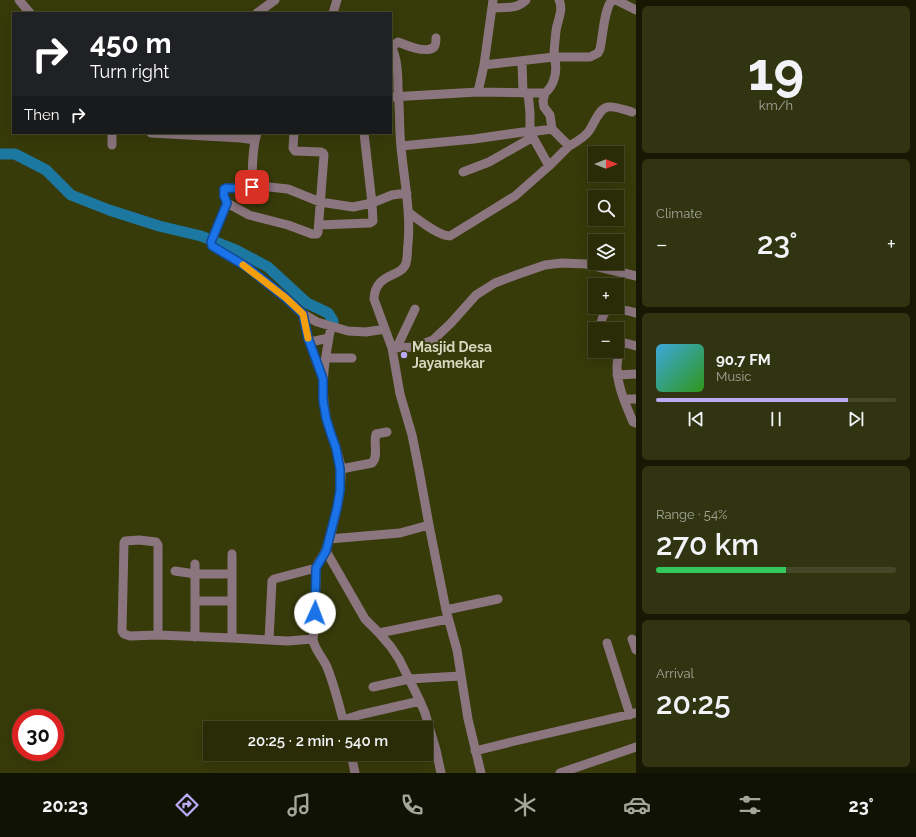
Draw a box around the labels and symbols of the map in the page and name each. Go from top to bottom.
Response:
north arrow [588,146,624,182]
pin [235,170,269,204]
place label: Masjid Desa Jayamekar [412,339,492,371]
marker: Masjid Desa Jayamekar [399,350,409,360]
position arrow [294,592,336,634]
speed limit sign: 30 [12,709,64,761]

